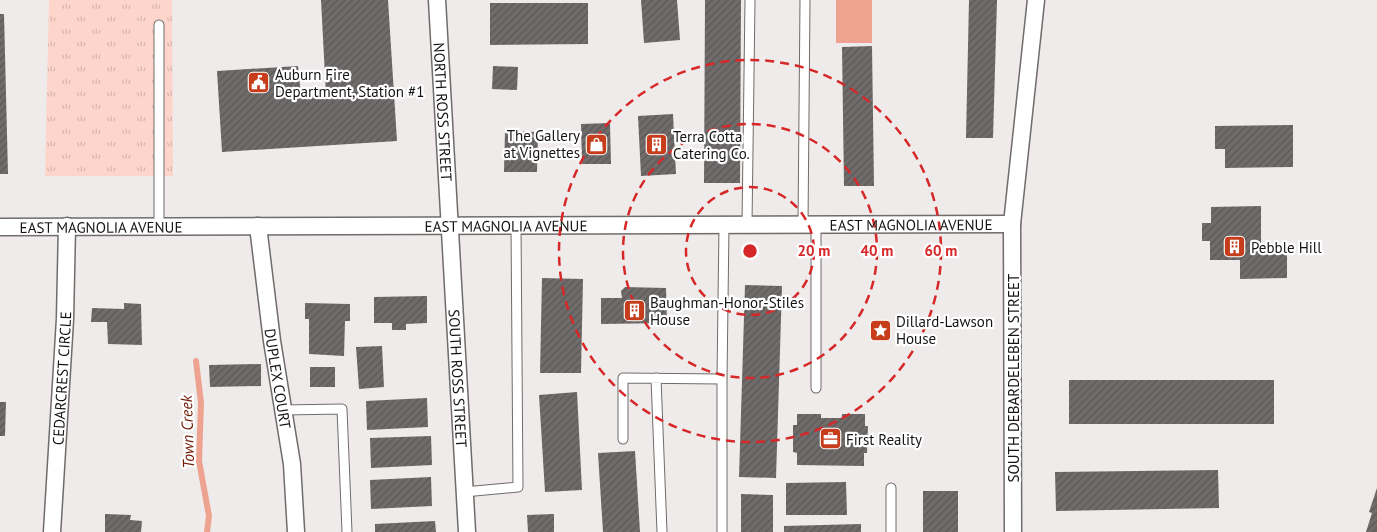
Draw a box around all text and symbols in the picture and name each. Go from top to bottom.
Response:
street label: NORTH ROSS STREET [430,42,457,182]
place label: Auburn Fire Department, Station #1 [275,65,424,101]
public building icon: Auburn Fire Department, Station #1 [247,71,271,95]
place label: The Gallery at Vignettes [504,126,580,162]
place label: Terra Cotta Catering Co. [673,127,750,163]
shop icon: The Gallery at Vignettes [584,132,608,156]
building icon: Terra Cotta Catering Co. [645,133,669,157]
street label: EAST MAGNOLIA AVENUE [830,215,992,234]
street label: EAST MAGNOLIA AVENUE [425,216,587,235]
street label: EAST MAGNOLIA AVENUE [20,217,182,236]
building icon: Pebble Hill [1223,235,1247,259]
place label: Pebble Hill [1251,238,1322,257]
text: 20 m [798,241,830,260]
text: 40 m [861,241,893,260]
text: 60 m [925,241,957,260]
centre of rings [741,242,759,260]
street label: SOUTH DEBARDELEBEN STREET [1004,273,1023,482]
place label: Baughman-Honor-Stiles House [650,293,804,329]
building icon: Baughman-Honor-Stiles House [622,299,646,323]
street label: SOUTH ROSS STREET [445,309,472,449]
street label: CEDARCREST CIRCLE [48,311,75,446]
place label: Dillard-Lawson House [896,312,993,348]
place icon: Dillard-Lawson House [868,318,892,342]
street label: DUPLEX COURT [261,327,296,431]
water label: Town Creek [176,394,198,469]
office icon: First Reality [818,427,842,451]
place label: First Reality [846,430,922,449]

